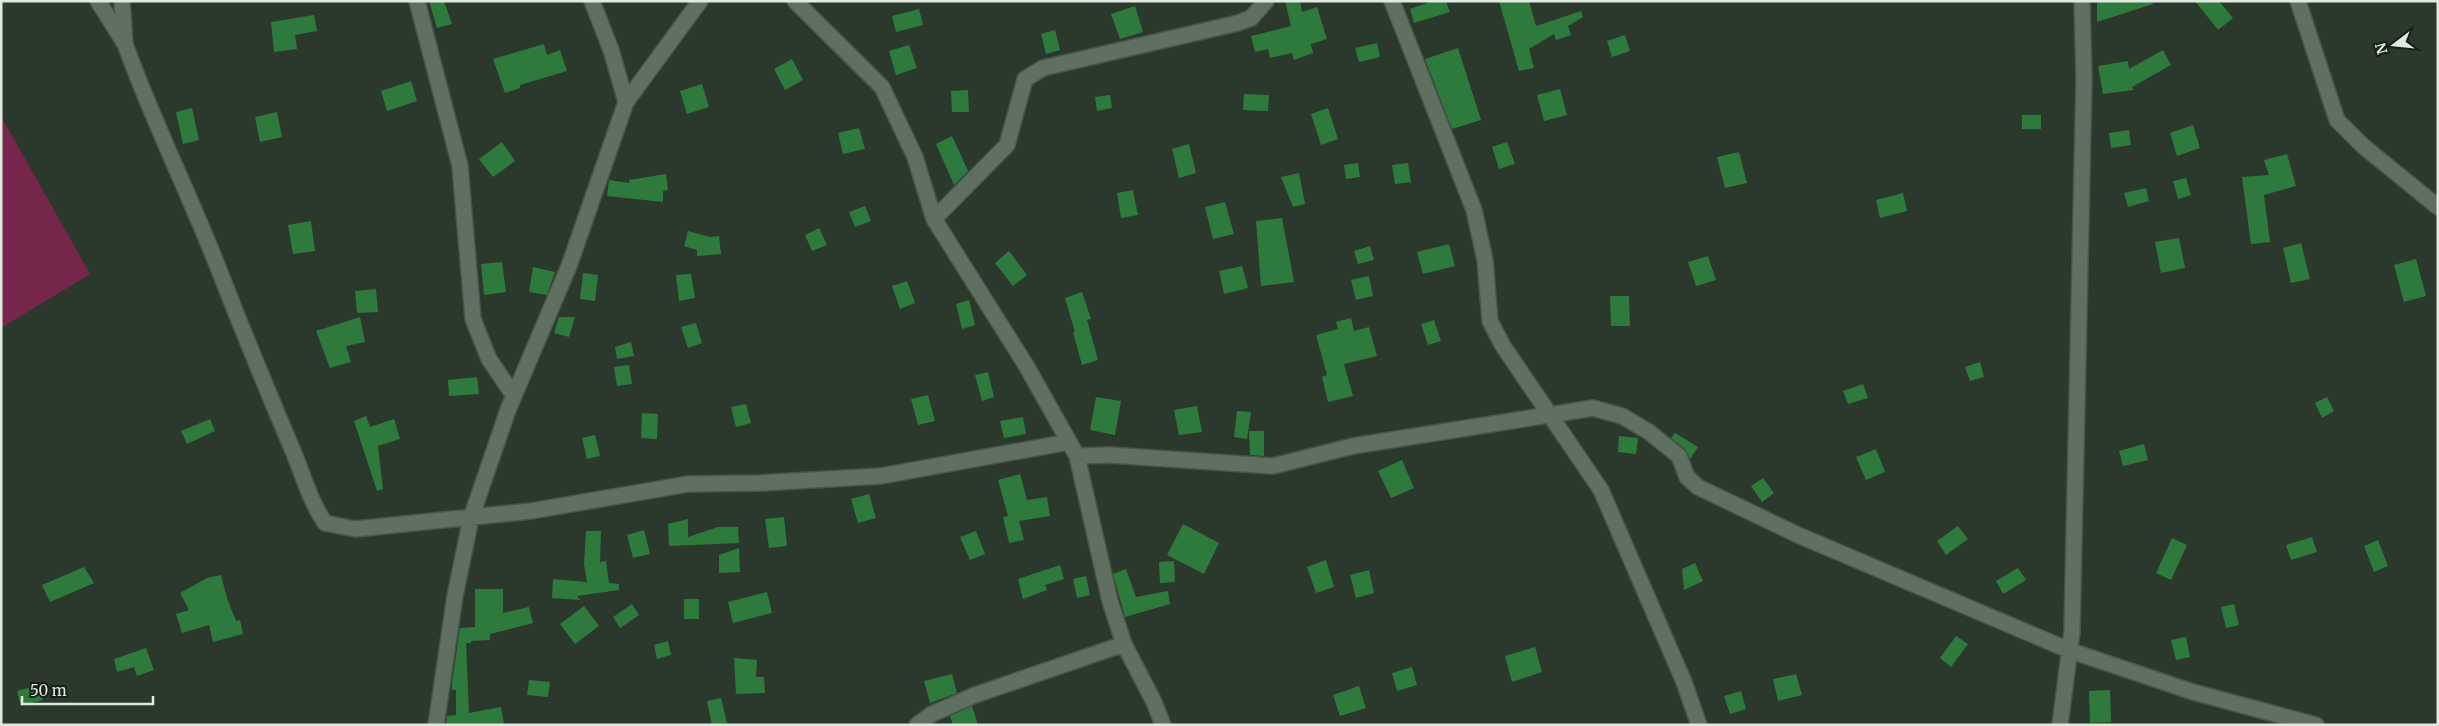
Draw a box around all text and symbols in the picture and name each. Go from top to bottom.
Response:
north arrow [2369,20,2419,70]
text: N [2371,41,2392,56]
scale bar [22,674,154,706]
text: 50 m [30,681,67,700]

